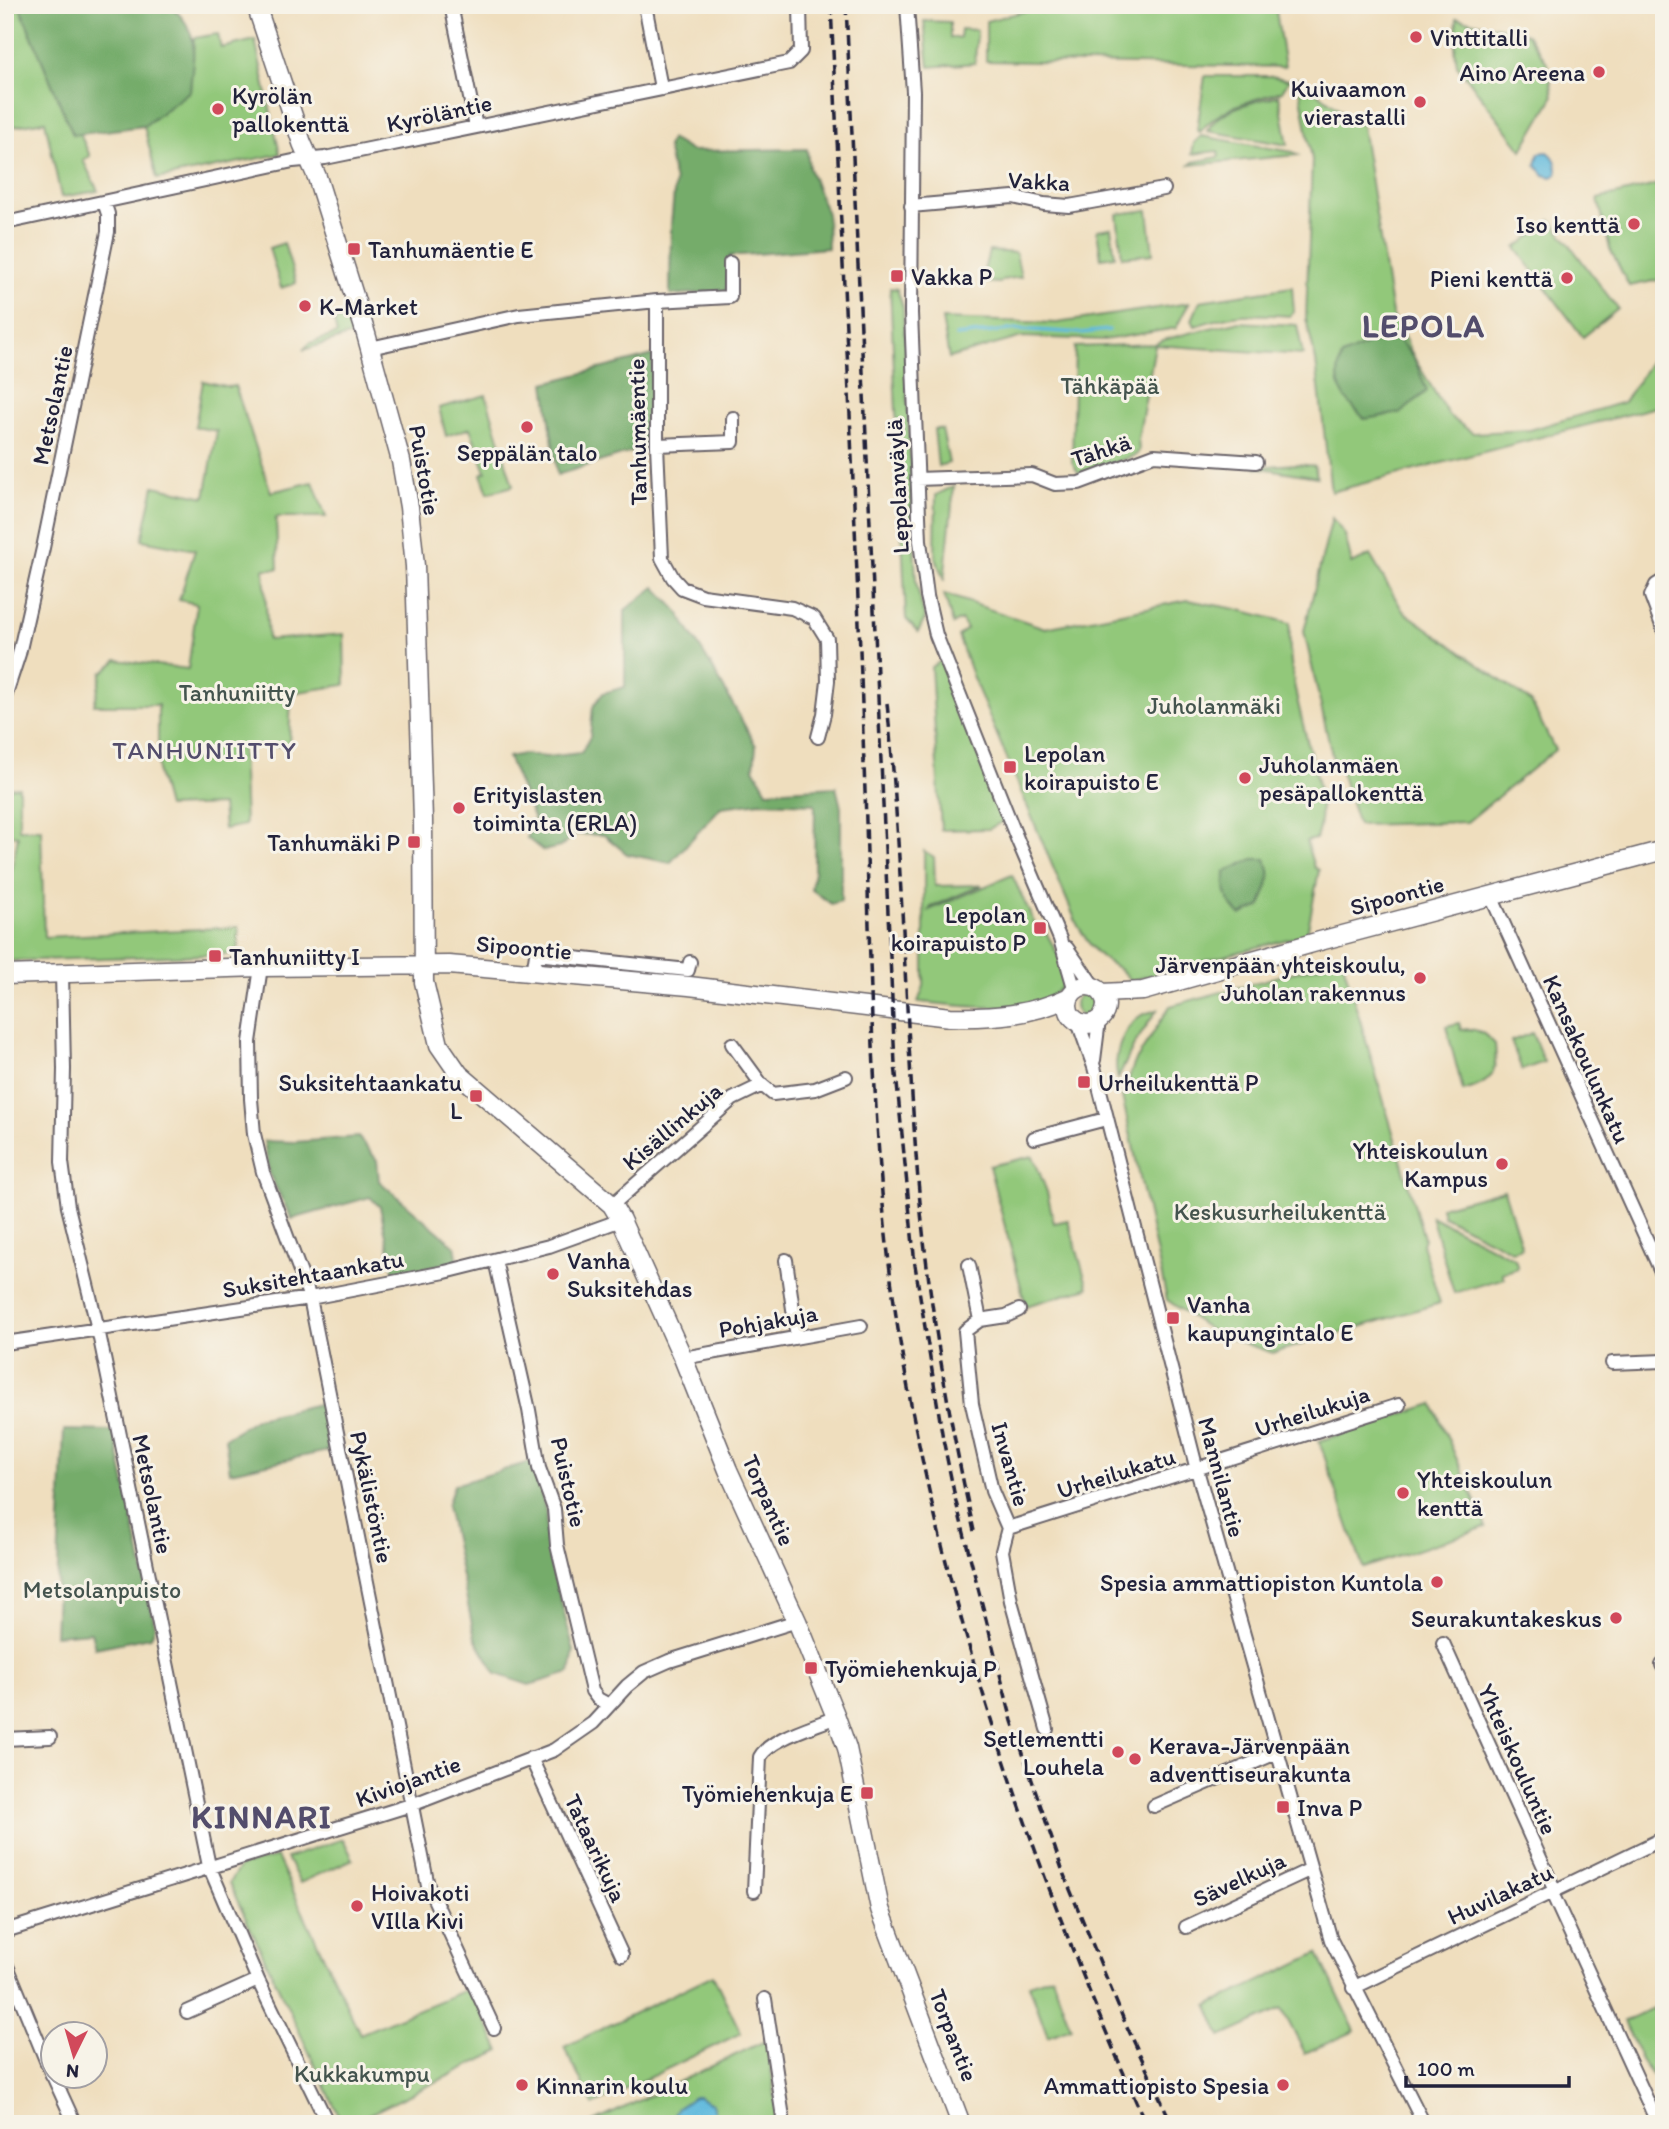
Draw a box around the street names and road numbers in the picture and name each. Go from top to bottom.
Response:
street label: Kyröläntie [384,88,494,138]
street label: Vakka [1007,165,1071,197]
street label: Metsolantie [25,343,79,467]
street label: Tanhumäentie [621,358,653,506]
street label: Lepolanväylä [879,417,915,554]
street label: Puistotie [403,422,447,518]
street label: Tähkä [1067,427,1135,473]
street label: Sipoontie [1347,869,1447,921]
street label: Sipoontie [475,928,573,966]
street label: Kansakoulunkatu [1537,970,1637,1148]
street label: Kisällinkuja [616,1075,728,1176]
street label: Suksitehtaankatu [220,1244,406,1304]
street label: Pohjakuja [716,1298,820,1344]
street label: Urheilukuja [1251,1379,1373,1443]
street label: Mannilantie [1192,1414,1252,1540]
street label: Invantie [985,1418,1037,1510]
street label: Pykälistöntie [344,1428,400,1566]
street label: Metsolantie [126,1432,180,1556]
street label: Puistotie [545,1434,593,1530]
street label: Urheilukatu [1053,1441,1179,1505]
street label: Torpantie [736,1450,802,1550]
street label: Yhteiskouluntie [1472,1679,1564,1839]
street label: Kiviojantie [351,1749,465,1813]
street label: Tataarikuja [558,1789,634,1907]
street label: Sävelkuja [1188,1845,1291,1913]
street label: Huvilakatu [1443,1857,1557,1931]
street label: Torpantie [923,1985,985,2085]

